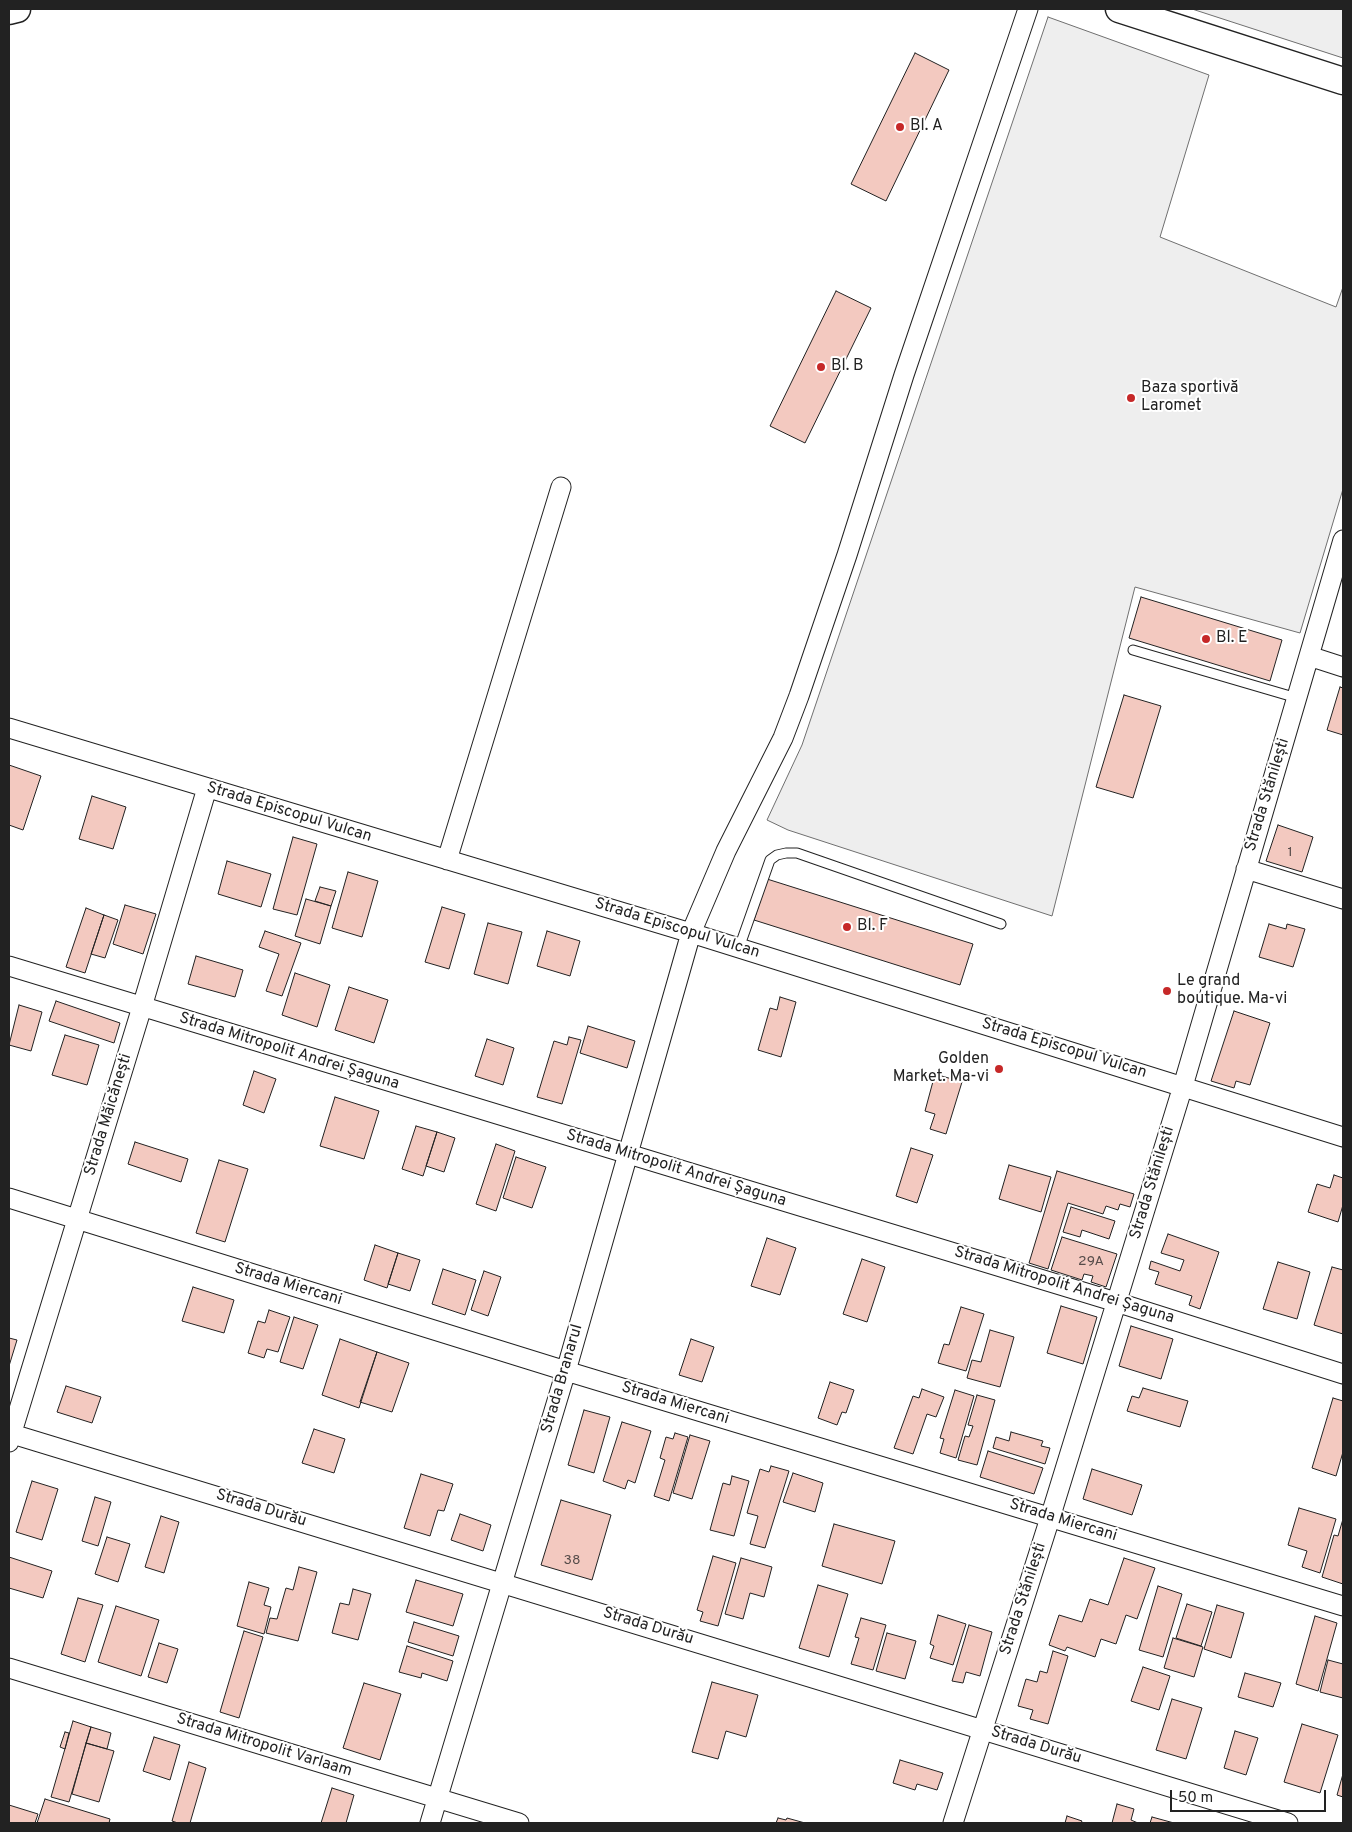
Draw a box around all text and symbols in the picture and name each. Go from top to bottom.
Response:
place label: Bl. A [910,117,943,137]
marker: Bl. A [894,121,906,133]
place label: Bl. B [831,357,864,377]
marker: Bl. B [815,361,827,373]
place label: Baza sportivă Laromet [1141,379,1239,417]
marker: Baza sportivă Laromet [1125,392,1137,404]
place label: Bl. E [1216,629,1248,649]
marker: Bl. E [1200,633,1212,645]
street label: Strada Stănilești [1242,736,1294,854]
street label: Strada Episcopul Vulcan [204,779,374,847]
house number: 1 [1287,845,1293,861]
street label: Strada Episcopul Vulcan [592,895,762,963]
place label: Bl. F [857,917,888,937]
marker: Bl. F [841,921,853,933]
place label: Le grand boutique. Ma-vi [1177,972,1287,1010]
marker: Le grand boutique. Ma-vi [1161,985,1173,997]
street label: Strada Mitropolit Andrei Șaguna [177,1009,401,1095]
street label: Strada Episcopul Vulcan [979,1015,1149,1083]
place label: Golden Market. Ma-vi [893,1050,989,1088]
street label: Strada Măicănești [81,1052,137,1178]
marker: Golden Market. Ma-vi [993,1063,1005,1075]
street label: Strada Stănilești [1127,1124,1179,1242]
street label: Strada Mitropolit Andrei Șaguna [564,1126,788,1212]
street label: Strada Mitropolit Andrei Șaguna [952,1243,1176,1329]
house number: 29A [1078,1254,1104,1270]
street label: Strada Miercani [232,1260,344,1310]
street label: Strada Branarul [538,1322,588,1436]
street label: Strada Miercani [619,1379,731,1429]
street label: Strada Durău [213,1486,309,1532]
street label: Strada Miercani [1007,1496,1119,1546]
street label: Strada Stănilești [997,1540,1051,1658]
house number: 38 [564,1553,580,1569]
street label: Strada Durău [600,1604,696,1650]
street label: Strada Mitropolit Varlaam [174,1710,354,1782]
street label: Strada Durău [988,1723,1084,1769]
scale bar [1172,1780,1328,1812]
text: 50 m [1178,1789,1213,1808]

